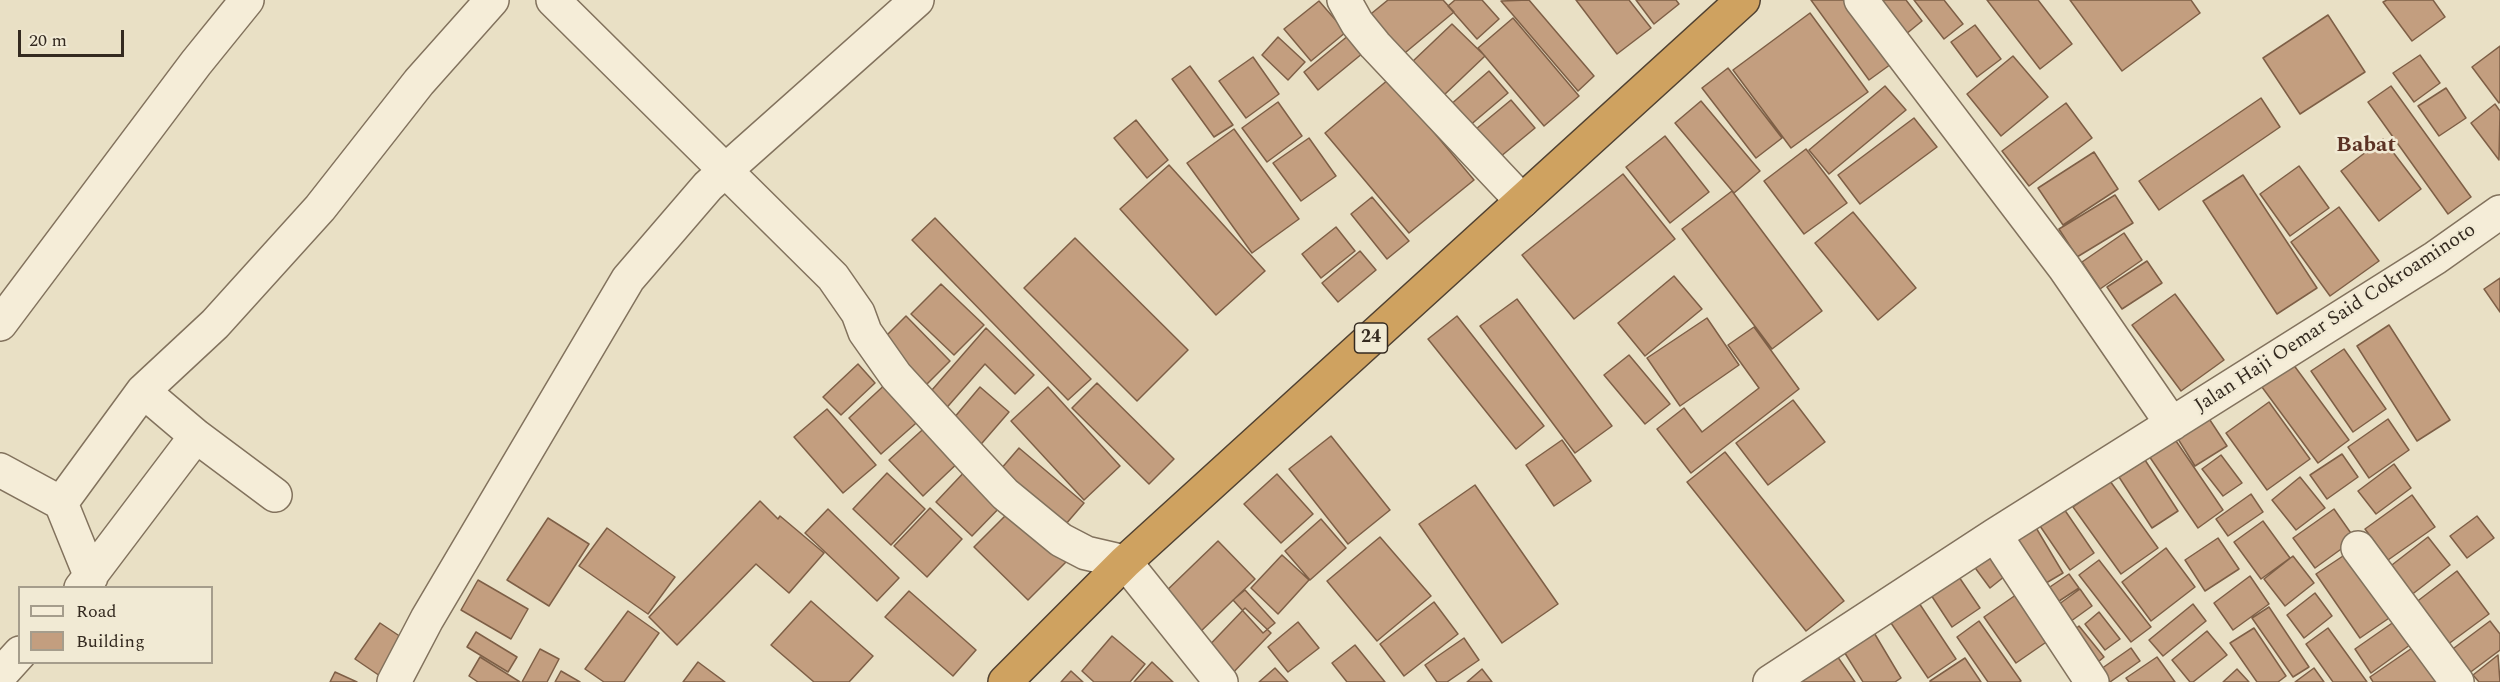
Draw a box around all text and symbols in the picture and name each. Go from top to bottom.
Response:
scale bar [21,18,128,56]
text: 20 m [29,27,67,54]
district label: Babat [2336,134,2396,160]
street label: Jalan Haji Oemar Said Cokroaminoto [2191,219,2481,419]
road number: 24 [1354,323,1388,353]
legend [18,586,213,664]
text: Road [76,598,117,625]
text: Building [76,628,145,655]

